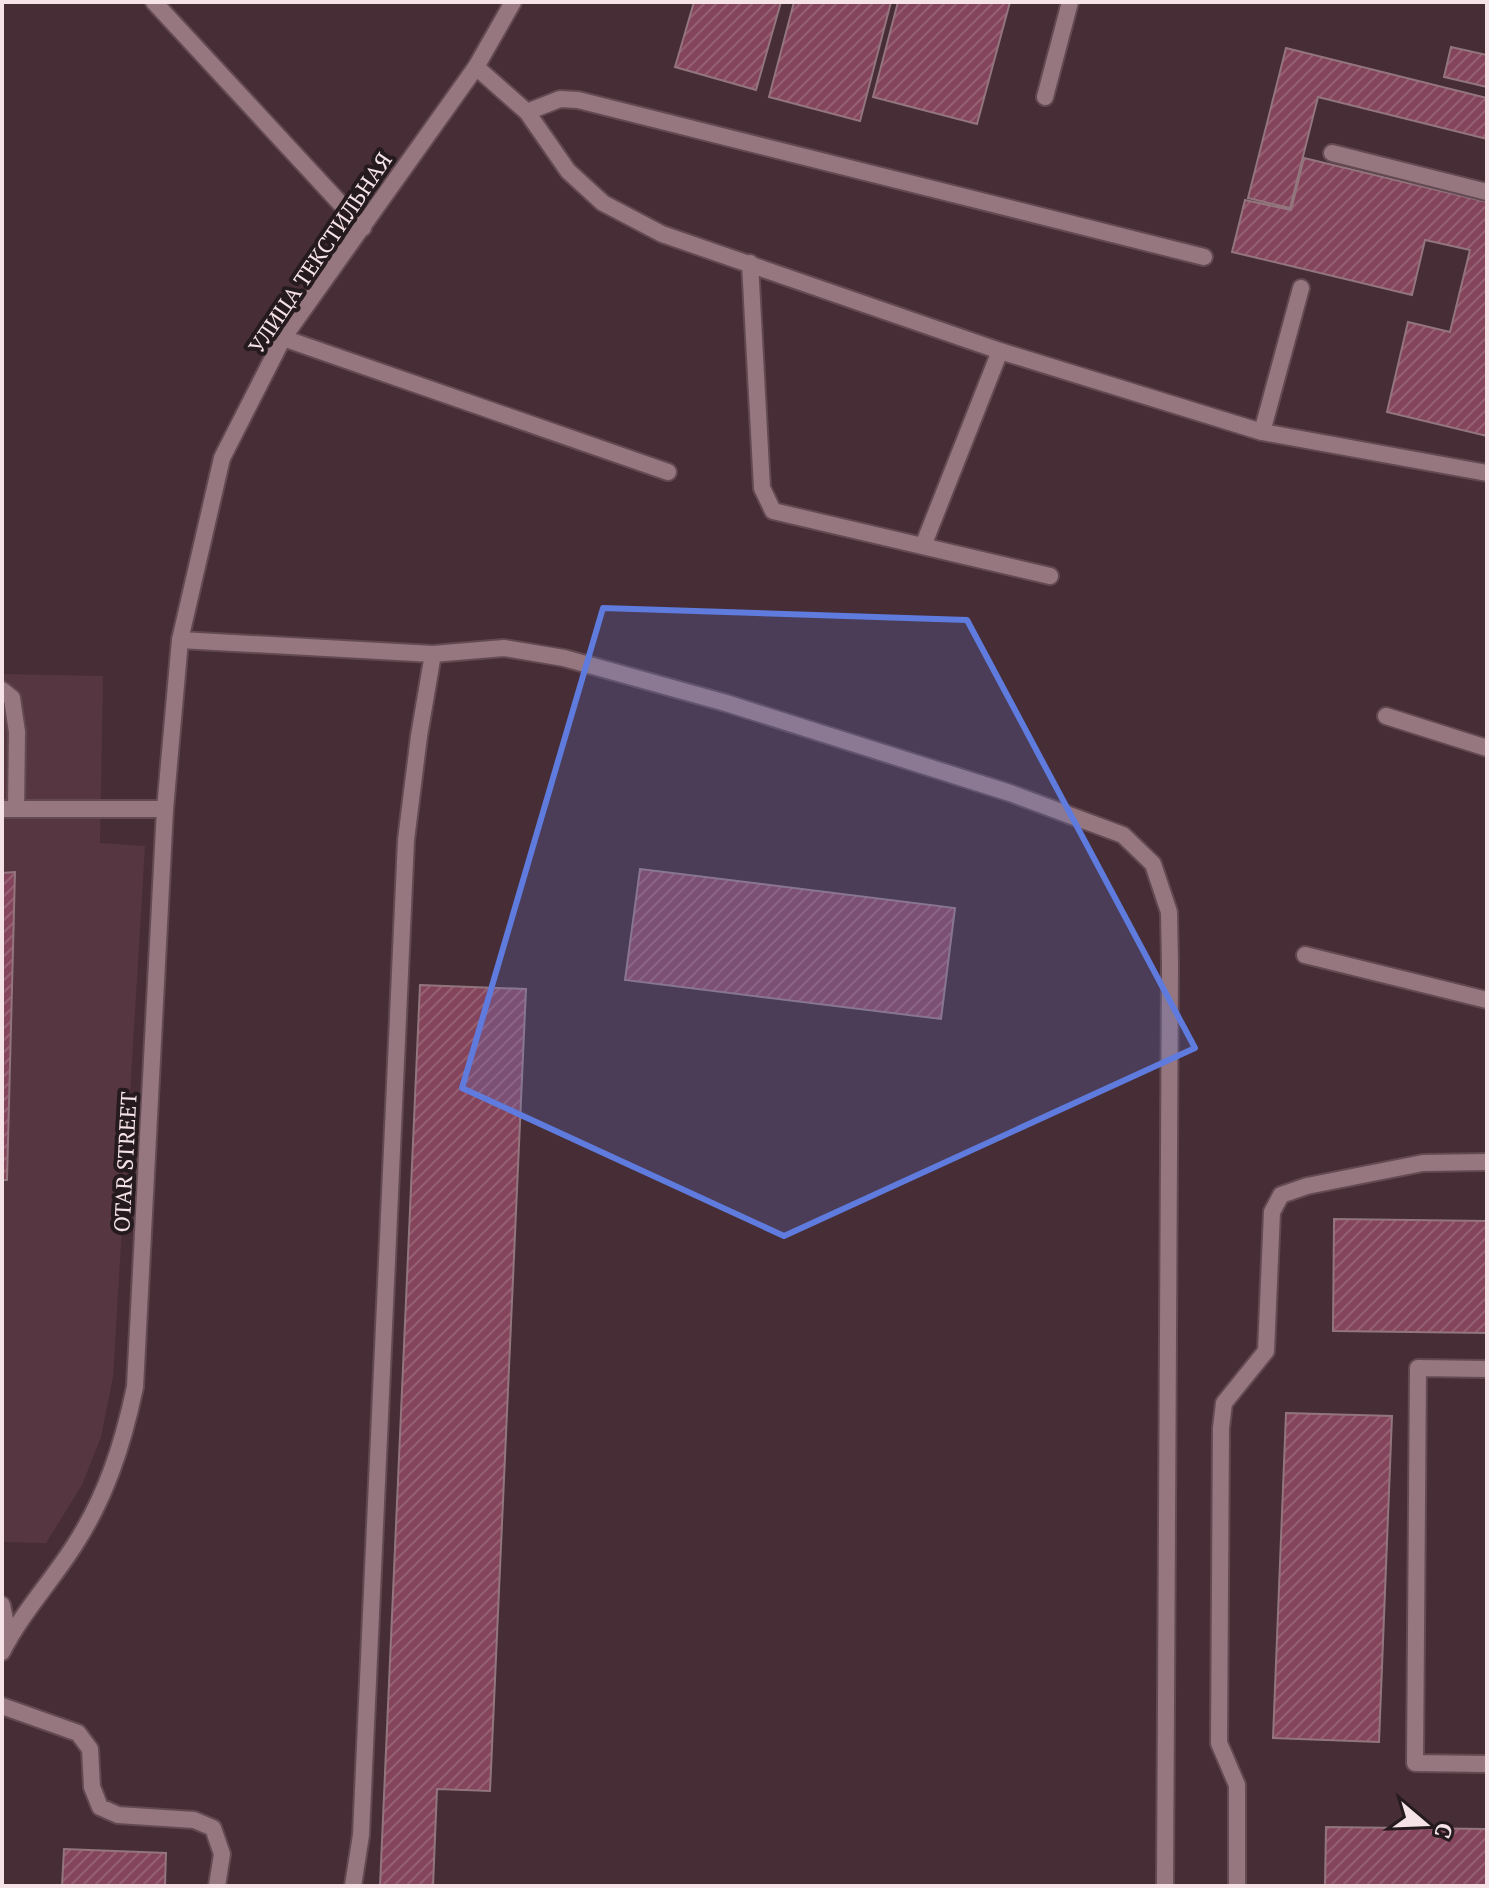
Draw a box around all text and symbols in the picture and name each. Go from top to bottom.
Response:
street label: УЛИЦА ТЕКСТИЛЬНАЯ [241,147,398,359]
street label: OTAR STREET [106,1091,143,1233]
north arrow [1385,1784,1465,1864]
text: С [1428,1819,1460,1842]

